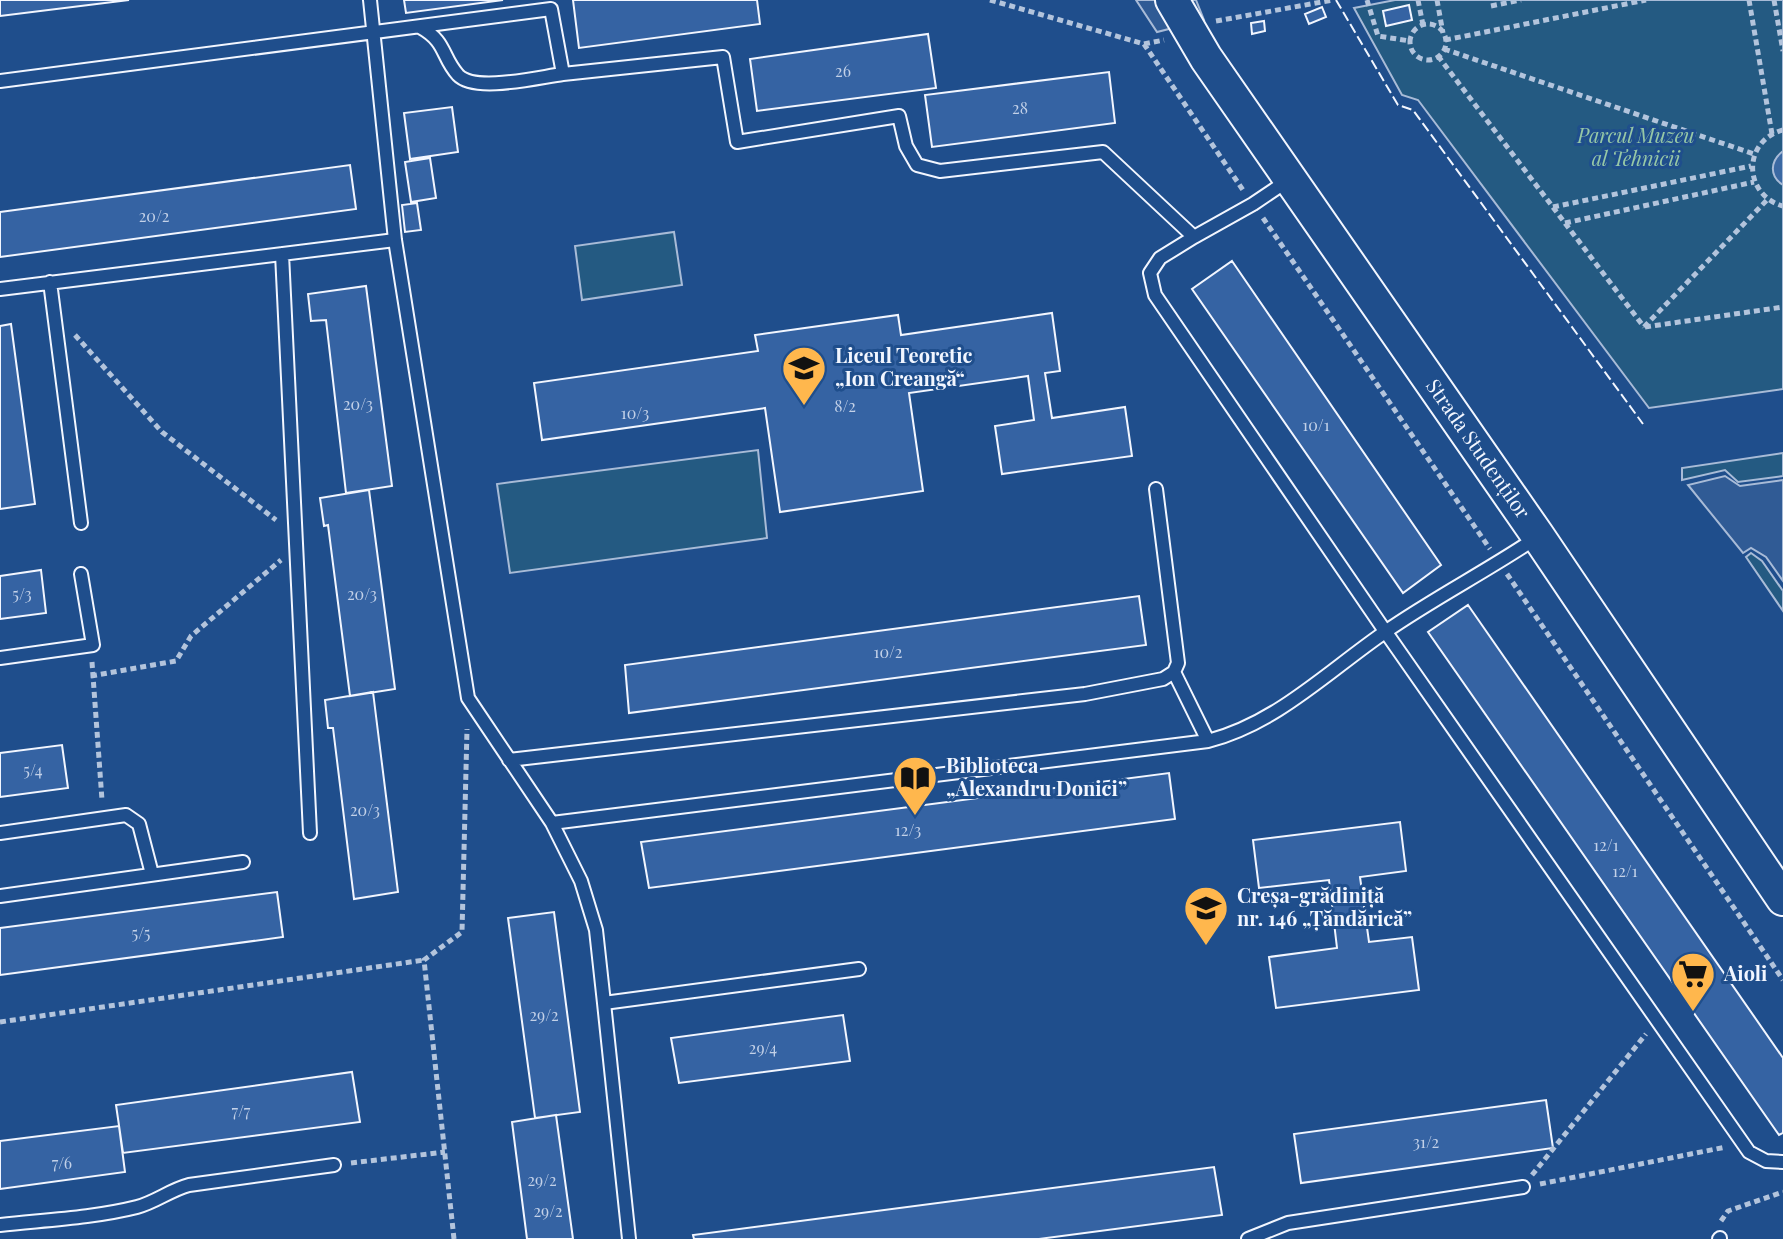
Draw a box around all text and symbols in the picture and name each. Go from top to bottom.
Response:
house number: 26 [835,60,851,81]
house number: 28 [1012,97,1028,118]
park label: Parcul Muzeu al Tehnicii [1576,121,1695,171]
house number: 20/2 [139,205,169,226]
place label: Liceul Teoretic „Ion Creangă“ [835,341,972,391]
school or university icon: Liceul Teoretic „Ion Creangă“ [780,344,828,407]
street label: Strada Studenților [1420,373,1538,524]
house number: 20/3 [343,393,373,414]
house number: 8/2 [834,395,856,416]
house number: 10/3 [621,402,649,423]
house number: 10/1 [1302,414,1330,435]
house number: 5/3 [12,583,32,604]
house number: 20/3 [347,583,377,604]
house number: 10/2 [874,641,902,662]
place label: Biblioteca „Alexandru Donici” [946,751,1127,801]
library icon: Biblioteca „Alexandru Donici” [891,754,939,817]
house number: 5/4 [23,759,43,780]
house number: 20/3 [350,799,380,820]
house number: 12/3 [895,819,921,840]
house number: 12/1 [1593,834,1619,855]
house number: 12/1 [1612,860,1638,881]
place label: Creșa-grădiniță nr. 146 „Țăndărică” [1237,881,1412,932]
school or university icon: Creșa-grădiniță nr. 146 „Țăndărică” [1182,884,1230,947]
house number: 5/5 [132,922,150,943]
supermarket icon: Aioli [1669,950,1717,1013]
place label: Aioli [1723,959,1767,986]
house number: 29/2 [529,1004,559,1025]
house number: 29/4 [749,1037,777,1058]
house number: 7/7 [232,1100,251,1121]
house number: 31/2 [1413,1131,1439,1152]
house number: 7/6 [52,1152,72,1173]
house number: 29/2 [527,1169,557,1190]
house number: 29/2 [533,1200,563,1221]

